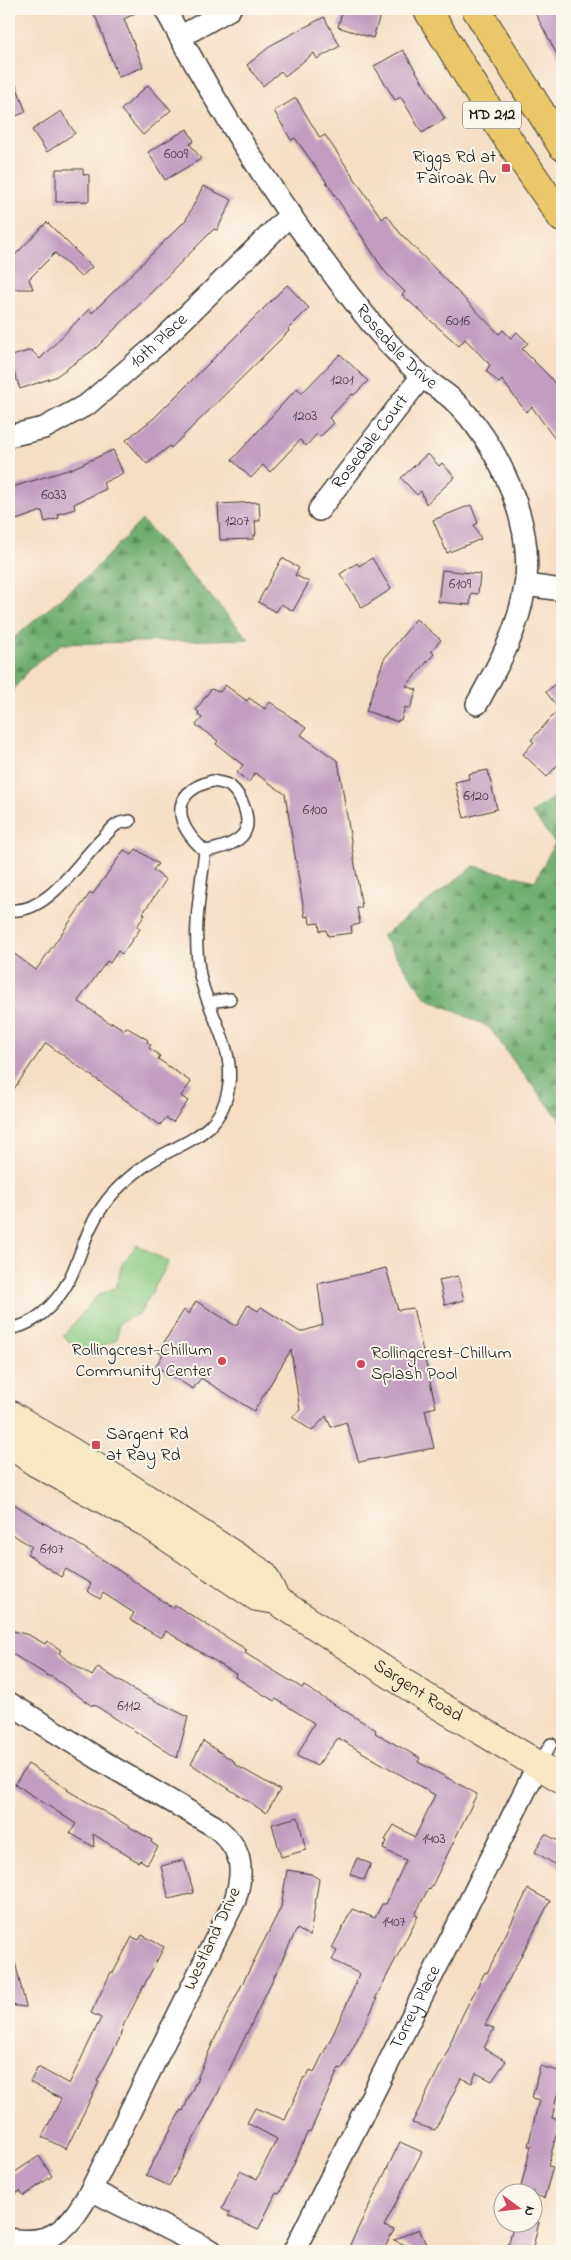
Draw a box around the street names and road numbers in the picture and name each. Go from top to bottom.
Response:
road number: MD 212 [463,102,521,128]
street label: Rosedale Drive [348,299,443,397]
street label: 10th Place [125,307,195,375]
street label: Rosedale Court [326,390,416,495]
street label: Sargent Road [368,1653,467,1729]
street label: Westland Drive [178,1882,249,1995]
street label: Torrey Place [384,1961,448,2054]

